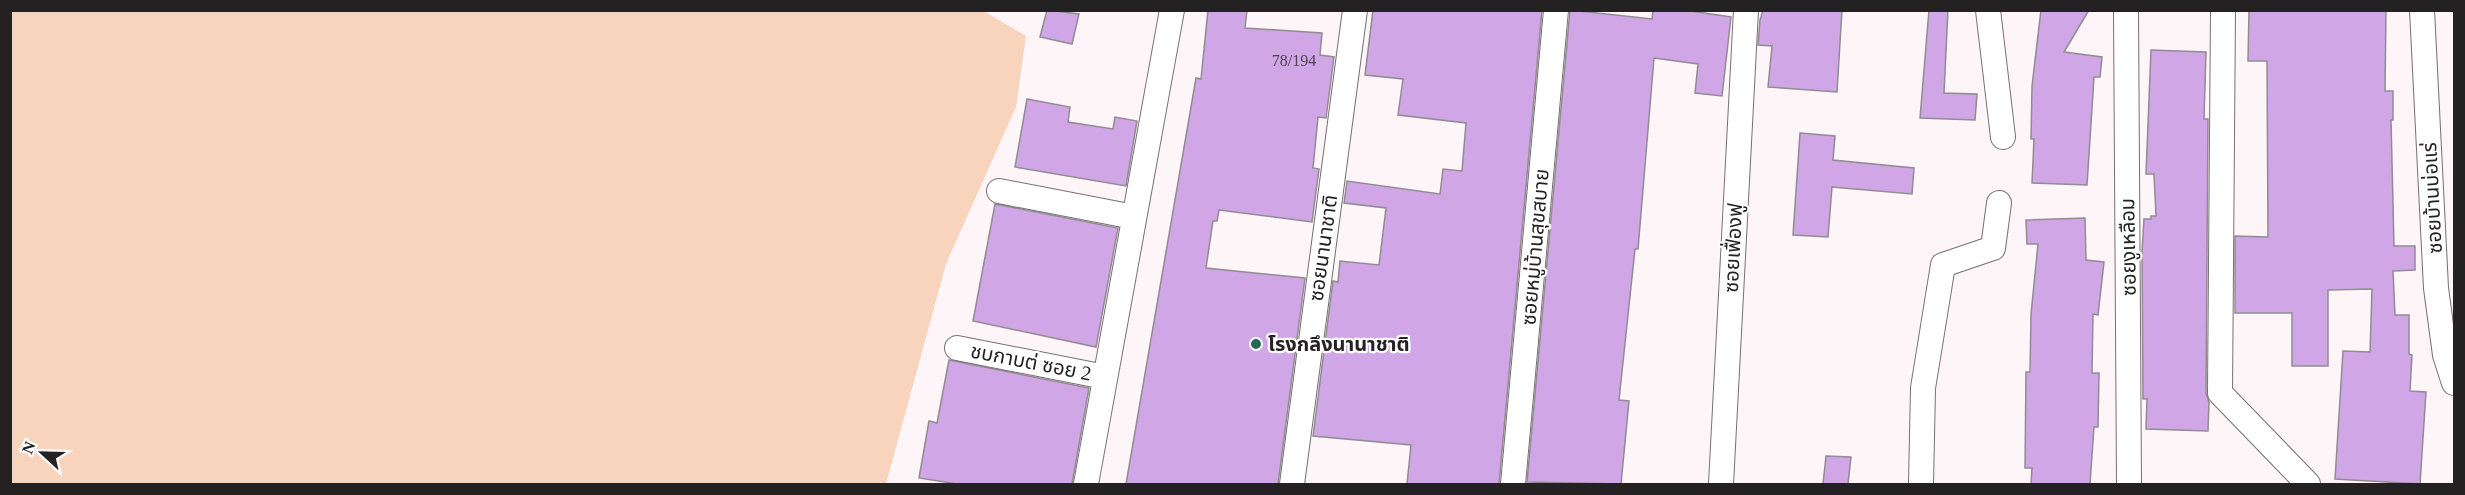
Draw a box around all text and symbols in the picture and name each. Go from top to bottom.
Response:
house number: 78/194 [1272,52,1316,69]
street label: ซอยบ้านบ่อแร่ [2418,142,2446,254]
street label: ซอยหมู่บ้านสุขสบาย [1517,168,1555,326]
street label: ซอยนานาชาติ [1305,193,1341,303]
street label: ซอยงูเหลือม [2116,198,2142,296]
street label: ซอยเฟื่องฟู [1717,202,1748,293]
place label: โรงกลึงนานาชาติ [1268,333,1410,355]
marker: โรงกลึงนานาชาติ [1249,337,1263,351]
street label: ชบกาบต่ ซอย 2 [969,340,1093,384]
north arrow [12,423,72,483]
text: N [19,439,39,456]

